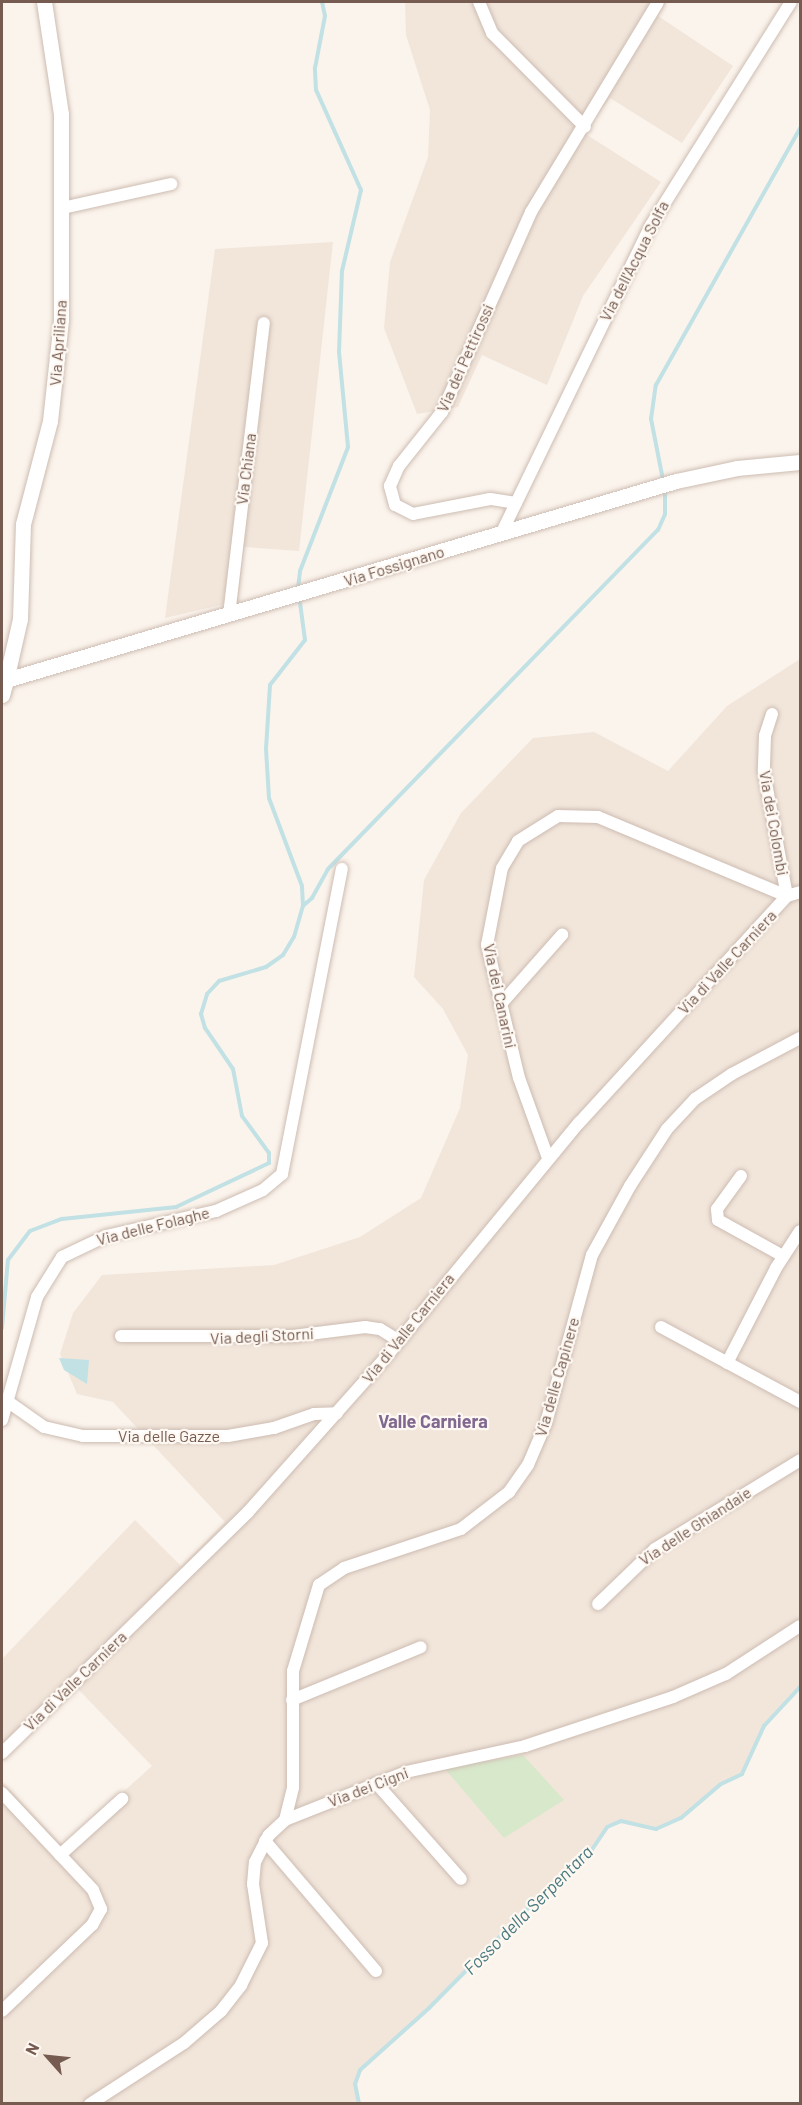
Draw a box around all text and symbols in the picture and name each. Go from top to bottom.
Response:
street label: Via dell'Acqua Solfa [595,198,673,324]
street label: Via Apriliana [45,299,71,387]
street label: Via dei Pettirossi [433,301,497,415]
street label: Via Chiana [232,432,260,506]
street label: Via Fossignano [342,542,446,590]
street label: Via dei Colombi [755,769,793,877]
street label: Via di Valle Carniera [674,906,780,1018]
street label: Via dei Canarini [480,942,520,1050]
street label: Via delle Folaghe [94,1203,212,1249]
street label: Via di Valle Carniera [358,1269,458,1387]
street label: Via delle Capinere [531,1315,583,1439]
street label: Via degli Storni [210,1324,314,1348]
district label: Valle Carniera [378,1410,488,1432]
street label: Via delle Gazze [118,1426,220,1446]
street label: Via delle Ghiandaie [635,1483,755,1569]
street label: Via di Valle Carniera [20,1627,130,1735]
street label: Via dei Cigni [325,1763,411,1811]
water label: Fosso della Serpentara [459,1841,597,1979]
north arrow [18,2027,78,2087]
text: N [21,2040,42,2058]

